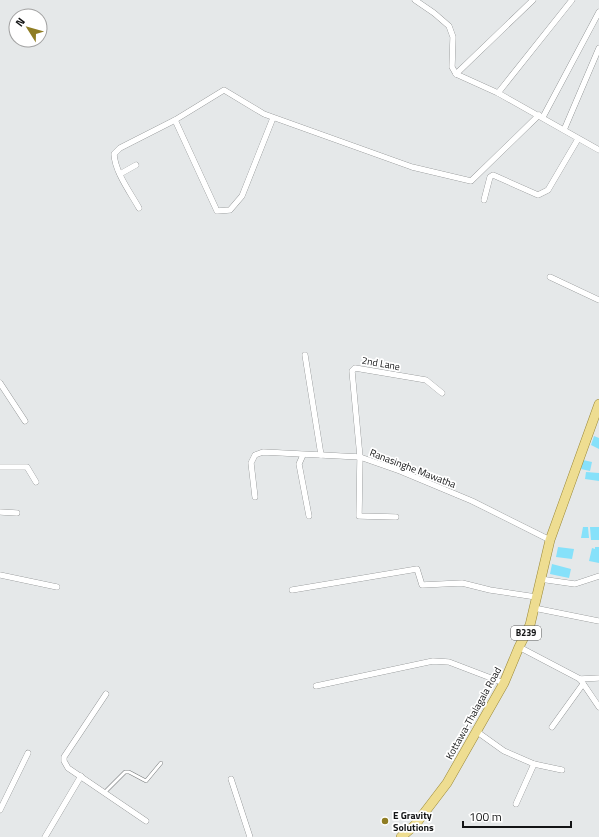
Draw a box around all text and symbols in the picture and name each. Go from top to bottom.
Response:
north arrow [8,8,48,48]
text: N [11,14,29,30]
street label: 2nd Lane [361,353,401,374]
street label: Ranasinghe Mawatha [367,445,458,492]
road number: B239 [511,626,541,640]
street label: Kottawa-Thalagala Road [442,664,505,762]
scale bar [463,803,571,829]
text: 100 m [469,807,502,826]
place label: E Gravity Solutions [393,808,434,835]
marker: E Gravity Solutions [380,816,390,826]

